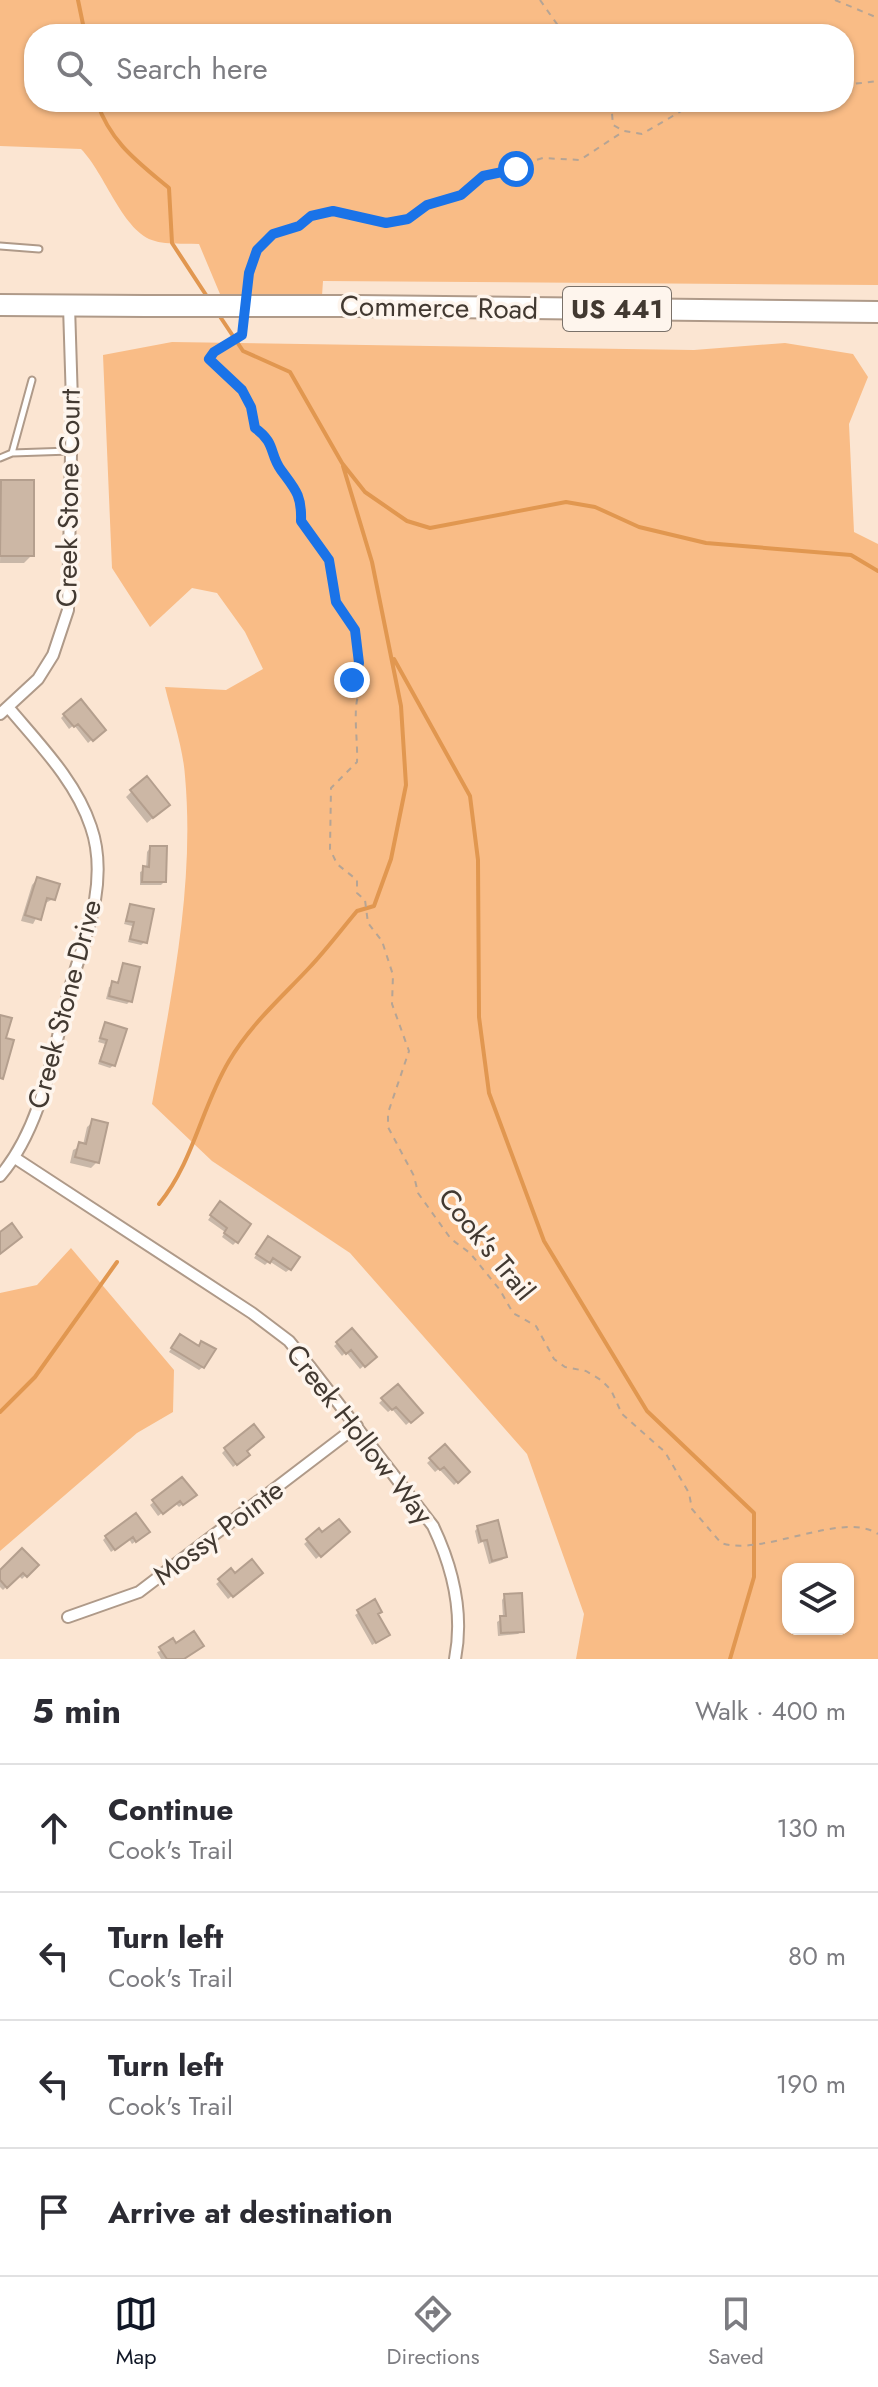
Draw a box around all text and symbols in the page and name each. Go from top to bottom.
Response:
search box [24,24,854,112]
icon: search [52,46,96,90]
text: Search here [116,47,268,90]
route start [498,151,534,187]
street label: Commerce Road [339,285,539,330]
road number: US 441 [563,287,671,331]
street label: Creek Stone Court [46,388,91,607]
route end [334,662,370,698]
street label: Creek Stone Drive [17,895,112,1113]
street label: Cook's Trail [428,1179,545,1309]
street label: Creek Hollow Way [276,1335,444,1534]
street label: Mossy Pointe [144,1470,292,1595]
map controls [782,1563,854,1635]
button: layers [782,1563,854,1635]
text: 5 min [32,1687,121,1736]
text: Walk · 400 m [695,1692,846,1730]
text: Continue [108,1788,234,1831]
icon: ahead [32,1806,76,1850]
text: 130 m [776,1809,846,1847]
text: Cook's Trail [108,1831,233,1869]
text: Turn left [108,1916,223,1959]
icon: left [32,1934,76,1978]
text: 80 m [788,1937,846,1975]
text: Cook's Trail [108,1959,233,1997]
text: Turn left [108,2044,223,2087]
icon: left [32,2062,76,2106]
text: 190 m [776,2065,846,2103]
text: Cook's Trail [108,2087,233,2125]
icon: arrive [32,2190,76,2234]
text: Arrive at destination [108,2191,393,2234]
tab: Map [114,2292,158,2372]
tab: Directions [387,2292,480,2372]
tab: Saved [708,2292,764,2372]

